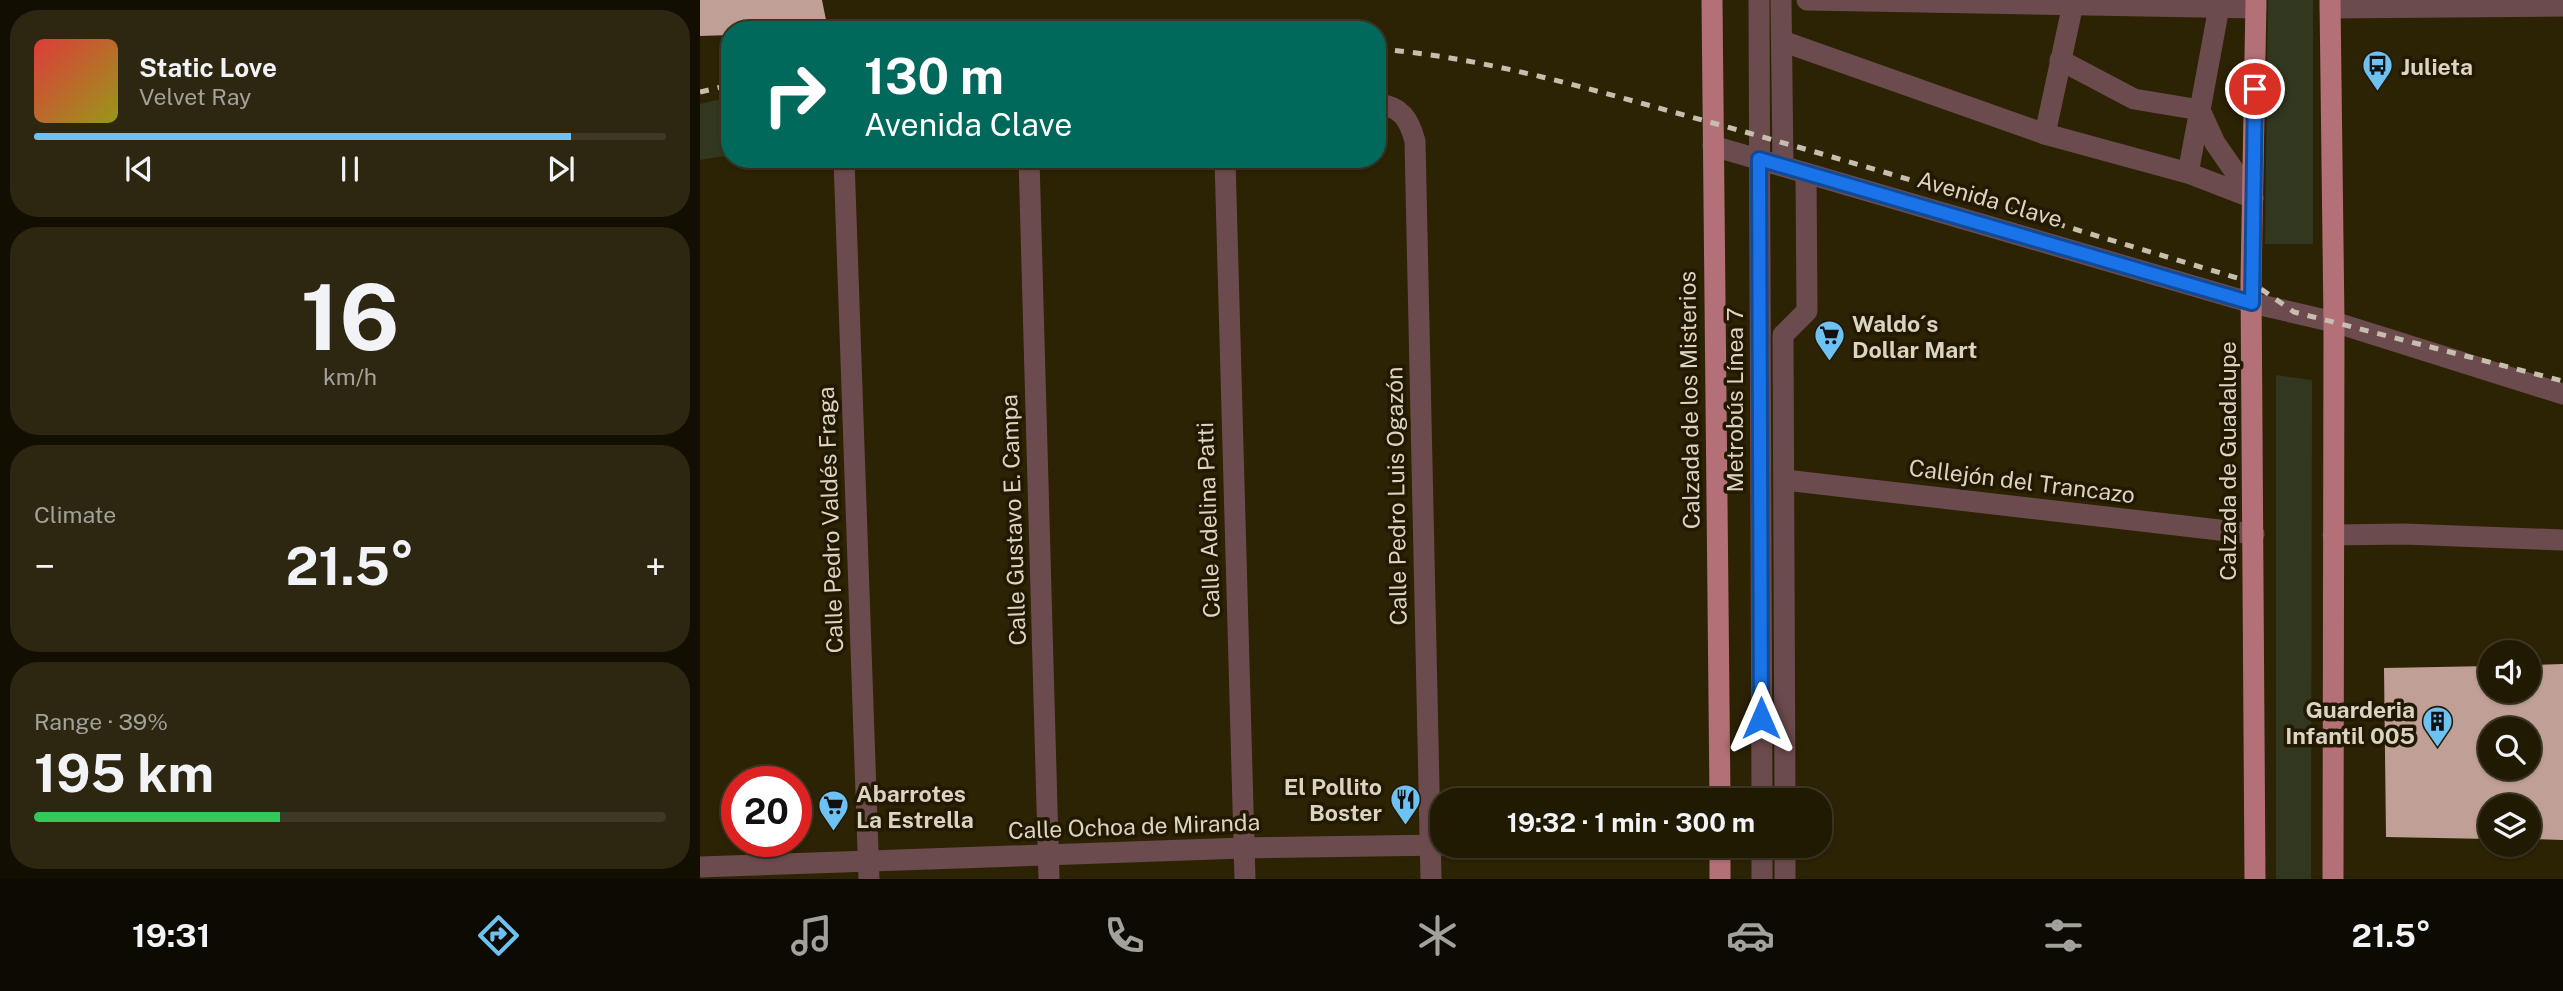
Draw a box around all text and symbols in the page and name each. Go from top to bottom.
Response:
text: 130 m [864,47,1004,105]
icon: right [749,49,840,140]
bus stop icon: Julieta [2361,49,2395,93]
text: Static Love [139,52,277,83]
place label: Julieta [2401,53,2473,80]
pin [2225,59,2285,119]
icon: arrive [2236,70,2274,108]
text: Velvet Ray [139,83,251,110]
text: Avenida Clave [864,106,1072,143]
icon: previous [120,150,158,188]
icon: pause [331,150,369,188]
icon: next [542,150,580,188]
street label: Avenida Clave [1914,165,2066,233]
text: 16 [300,264,400,370]
street label: Calzada de los Misterios [1673,271,1705,529]
street label: Metrobús Línea 7 [1721,308,1748,492]
place label: Waldo´s Dollar Mart [1852,310,1977,363]
supermarket icon: Waldo´s Dollar Mart [1812,319,1846,363]
street label: Calzada de Guadalupe [2214,341,2241,581]
text: km/h [323,363,377,390]
street label: Calle Pedro Luis Ogazón [1380,366,1412,626]
street label: Calle Pedro Valdés Fraga [812,386,848,654]
street label: Calle Gustavo E. Campa [995,394,1031,646]
street label: Calle Adelina Patti [1191,422,1225,618]
street label: Callejón del Trancazo [1907,454,2137,508]
text: Climate [34,501,116,528]
text: 21.5° [285,536,415,597]
text: − [34,544,55,589]
text: + [645,544,666,589]
map controls [2478,640,2541,857]
button: sound [2478,640,2541,703]
position arrow [1724,681,1798,755]
place label: Guarderia Infantil 005 [2285,696,2415,749]
building icon: Guarderia Infantil 005 [2421,705,2455,749]
text: Range · 39% [34,708,168,735]
button: search [2478,717,2541,780]
text: 195 km [34,743,214,804]
speed limit sign: 20 [721,766,812,857]
place label: El Pollito Boster [1284,773,1382,826]
place label: Abarrotes La Estrella [856,780,974,833]
restaurant icon: El Pollito Boster [1388,782,1422,826]
supermarket icon: Abarrotes La Estrella [816,789,850,833]
button: layers [2478,794,2541,857]
text: 19:32 · 1 min · 300 m [1507,807,1755,838]
street label: Calle Ochoa de Miranda [1007,808,1261,844]
icon: directions [474,911,523,960]
icon: music [787,911,836,960]
icon: phone [1100,911,1149,960]
icon: climate [1413,911,1462,960]
icon: car [1726,911,1775,960]
icon: filters [2039,911,2088,960]
text: 19:31 [132,917,210,954]
text: 21.5° [2352,917,2431,954]

